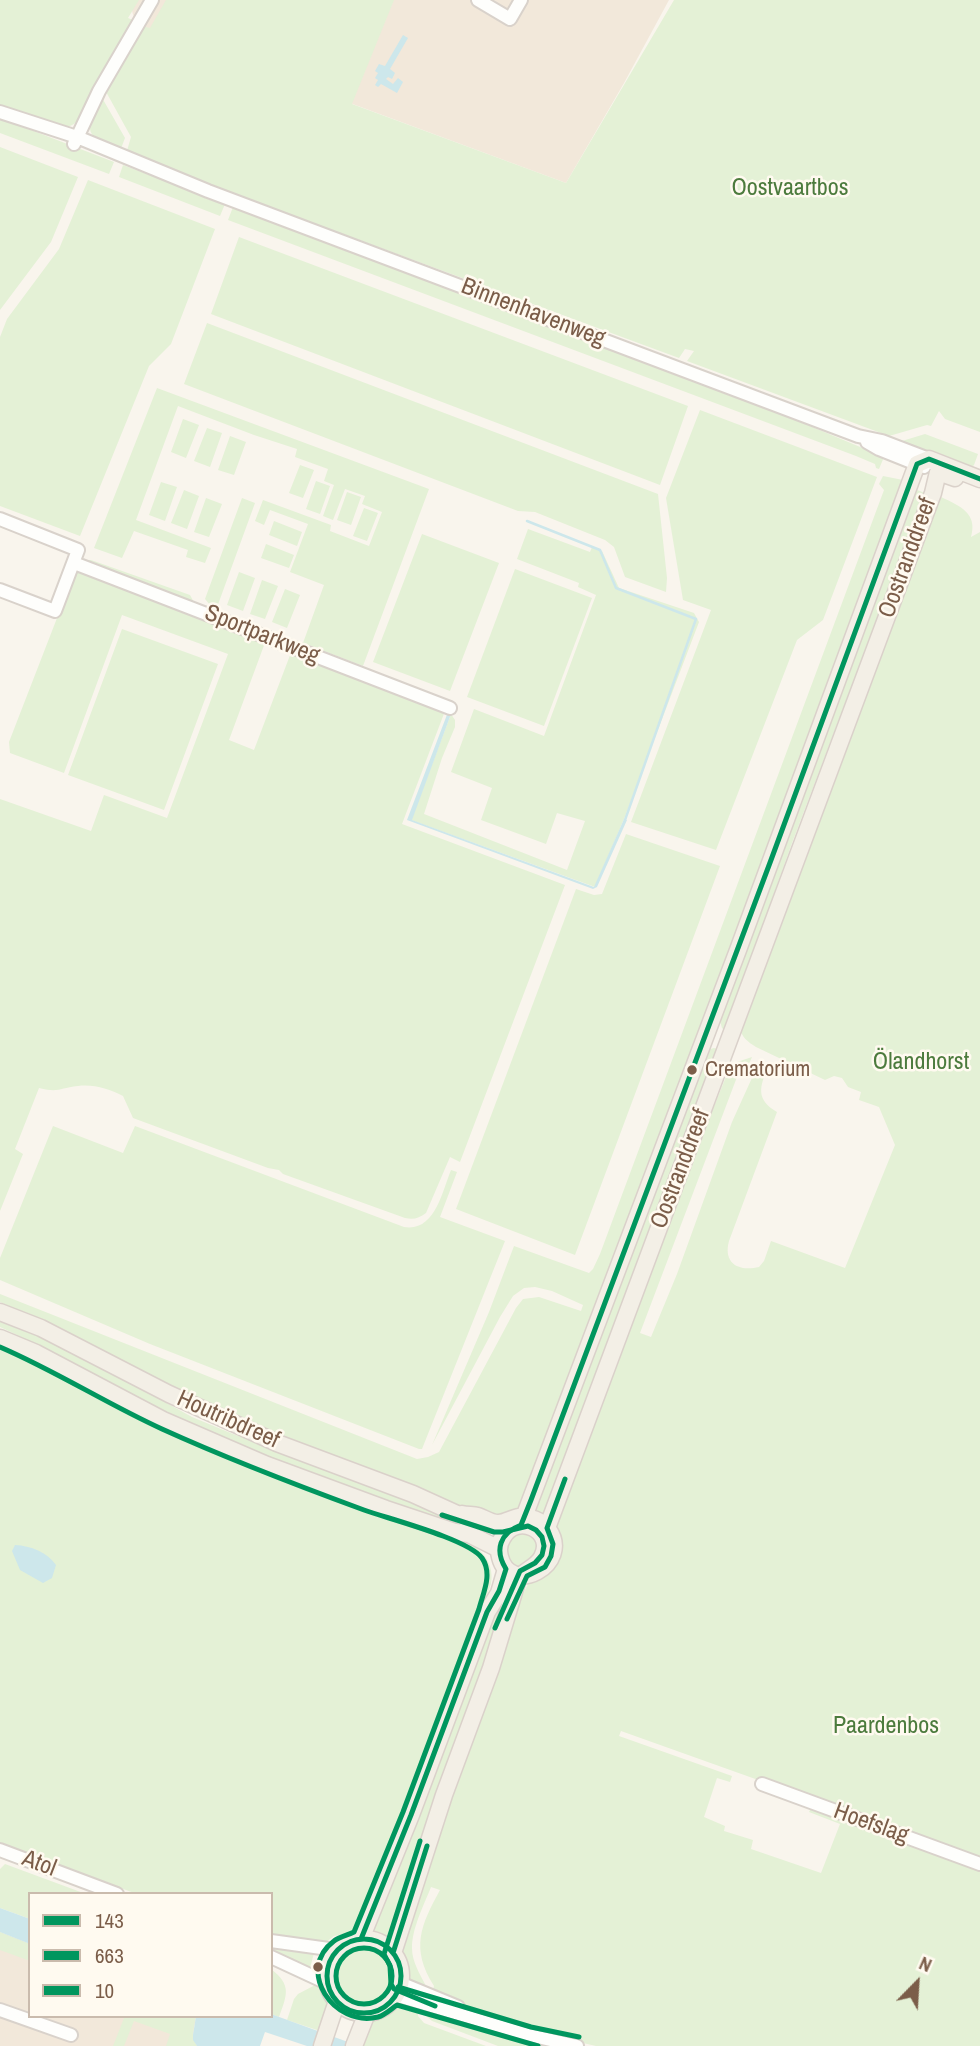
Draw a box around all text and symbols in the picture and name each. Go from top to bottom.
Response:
park label: Oostvaartbos [731,175,849,203]
street label: Binnenhavenweg [457,272,609,354]
street label: Oostranddreef [873,494,943,622]
street label: Sportparkweg [200,599,324,671]
park label: Ölandhorst [873,1049,969,1077]
place label: Crematorium [705,1057,810,1083]
marker: Crematorium [685,1063,699,1077]
street label: Oostranddreef [645,1105,717,1233]
street label: Houtribdreef [172,1385,284,1455]
park label: Paardenbos [833,1713,939,1741]
street label: Hoefslag [830,1797,912,1851]
street label: Atol [18,1844,60,1884]
legend [28,1892,273,2018]
text: 143 [95,1906,124,1935]
text: 663 [95,1941,124,1970]
north arrow [882,1948,952,2018]
text: N [915,1950,936,1978]
unlabelled marker [311,1960,325,1974]
text: 10 [95,1976,114,2005]

